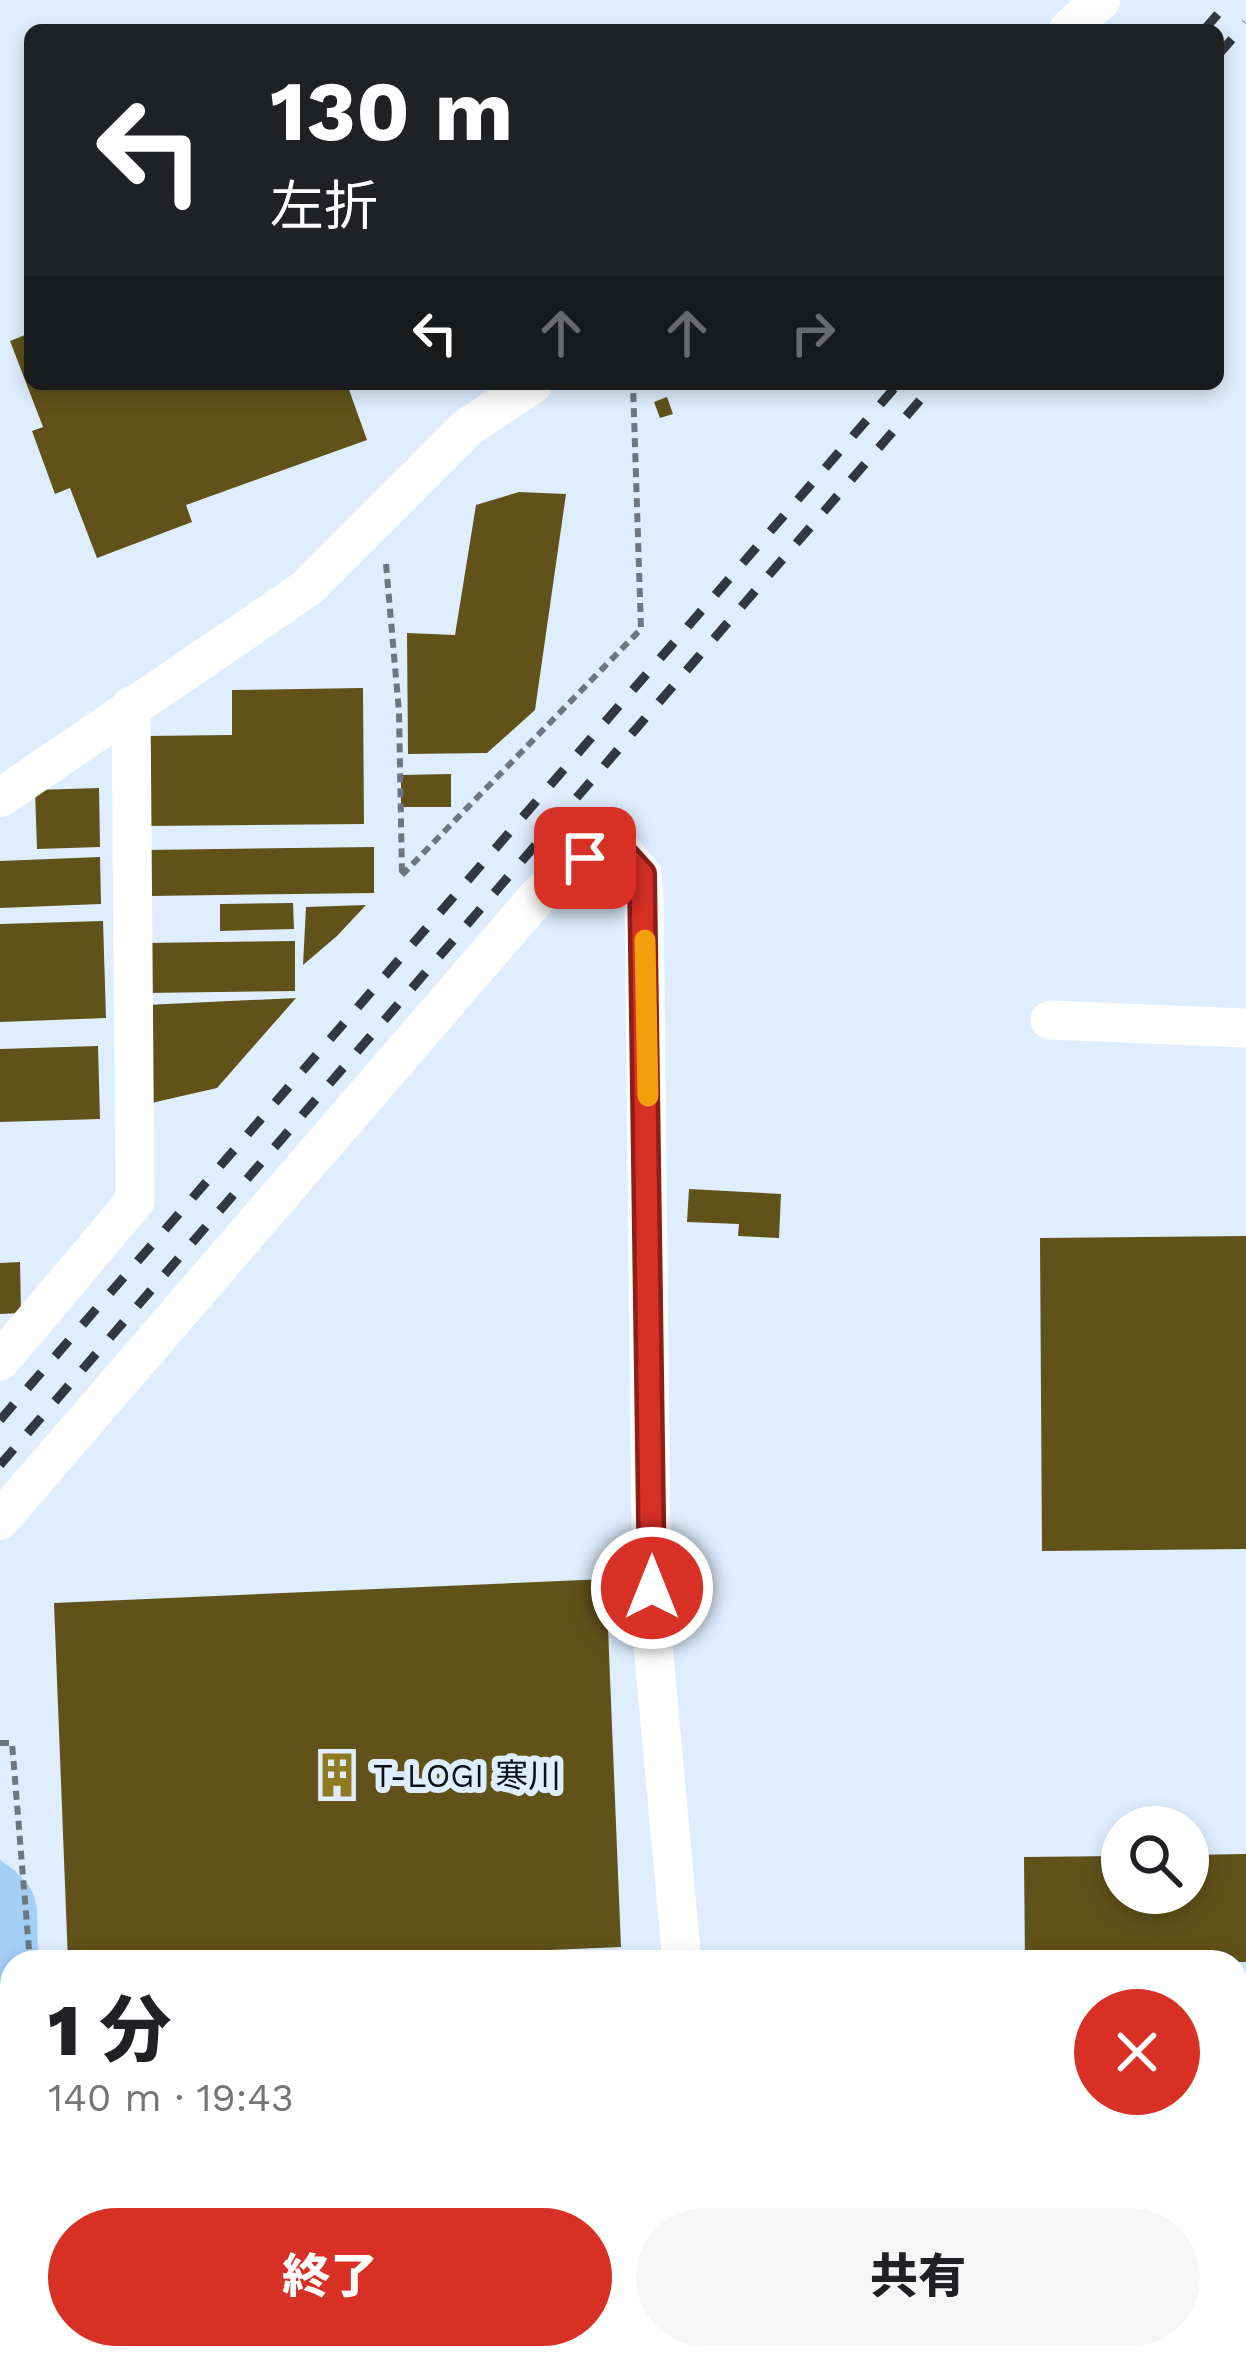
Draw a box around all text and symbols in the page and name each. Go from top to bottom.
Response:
text: 130 m [270,62,513,160]
icon: left [72,72,228,228]
text: 左折 [270,175,378,238]
icon: left [402,300,468,366]
icon: ahead [528,300,594,366]
icon: ahead [654,300,720,366]
icon: right [780,300,846,366]
pin [534,807,636,909]
icon: arrive [552,825,618,891]
position arrow [589,1525,715,1651]
building icon: T-LOGI 寒川 [312,1750,362,1800]
place label: T-LOGI 寒川 [373,1756,561,1795]
map controls [1101,1806,1209,1914]
button: search [1101,1806,1209,1914]
text: 1 分 [48,1988,171,2072]
button: close [1074,1989,1200,2115]
text: 140 m · 19:43 [48,2075,294,2120]
button: 終了 [48,2208,612,2346]
button: 共有 [636,2208,1200,2346]

